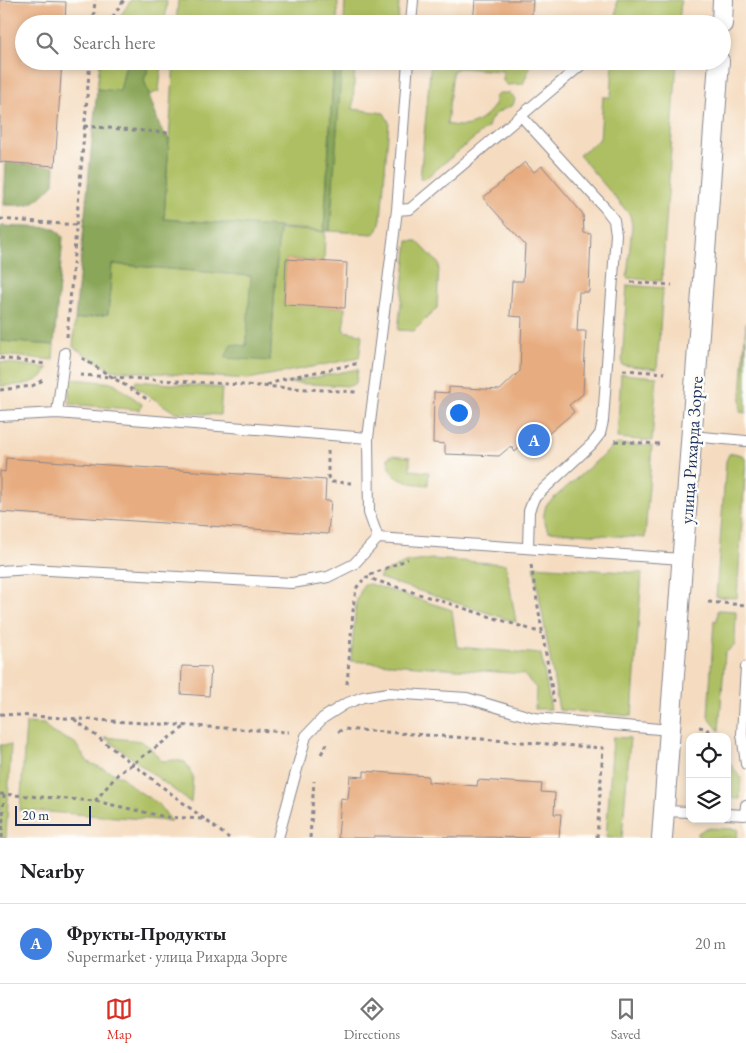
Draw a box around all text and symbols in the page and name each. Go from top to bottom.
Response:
search box [15,15,731,70]
icon: search [33,29,61,57]
text: Search here [73,30,155,55]
street label: улица Рихарда Зорге [674,375,708,525]
your location [446,400,472,426]
pin: A [518,421,550,459]
map controls [686,733,731,823]
button: locate [686,733,731,778]
button: layers [686,778,731,823]
scale bar [15,803,91,826]
text: 20 m [22,806,49,824]
text: Nearby [20,857,84,884]
text: Фрукты-Продукты [67,921,227,946]
text: A [30,933,42,954]
text: 20 m [695,933,726,954]
text: Supermarket · улица Рихарда Зорге [67,946,287,967]
tab: Map [105,995,133,1043]
tab: Directions [344,995,400,1043]
tab: Saved [611,995,641,1043]

